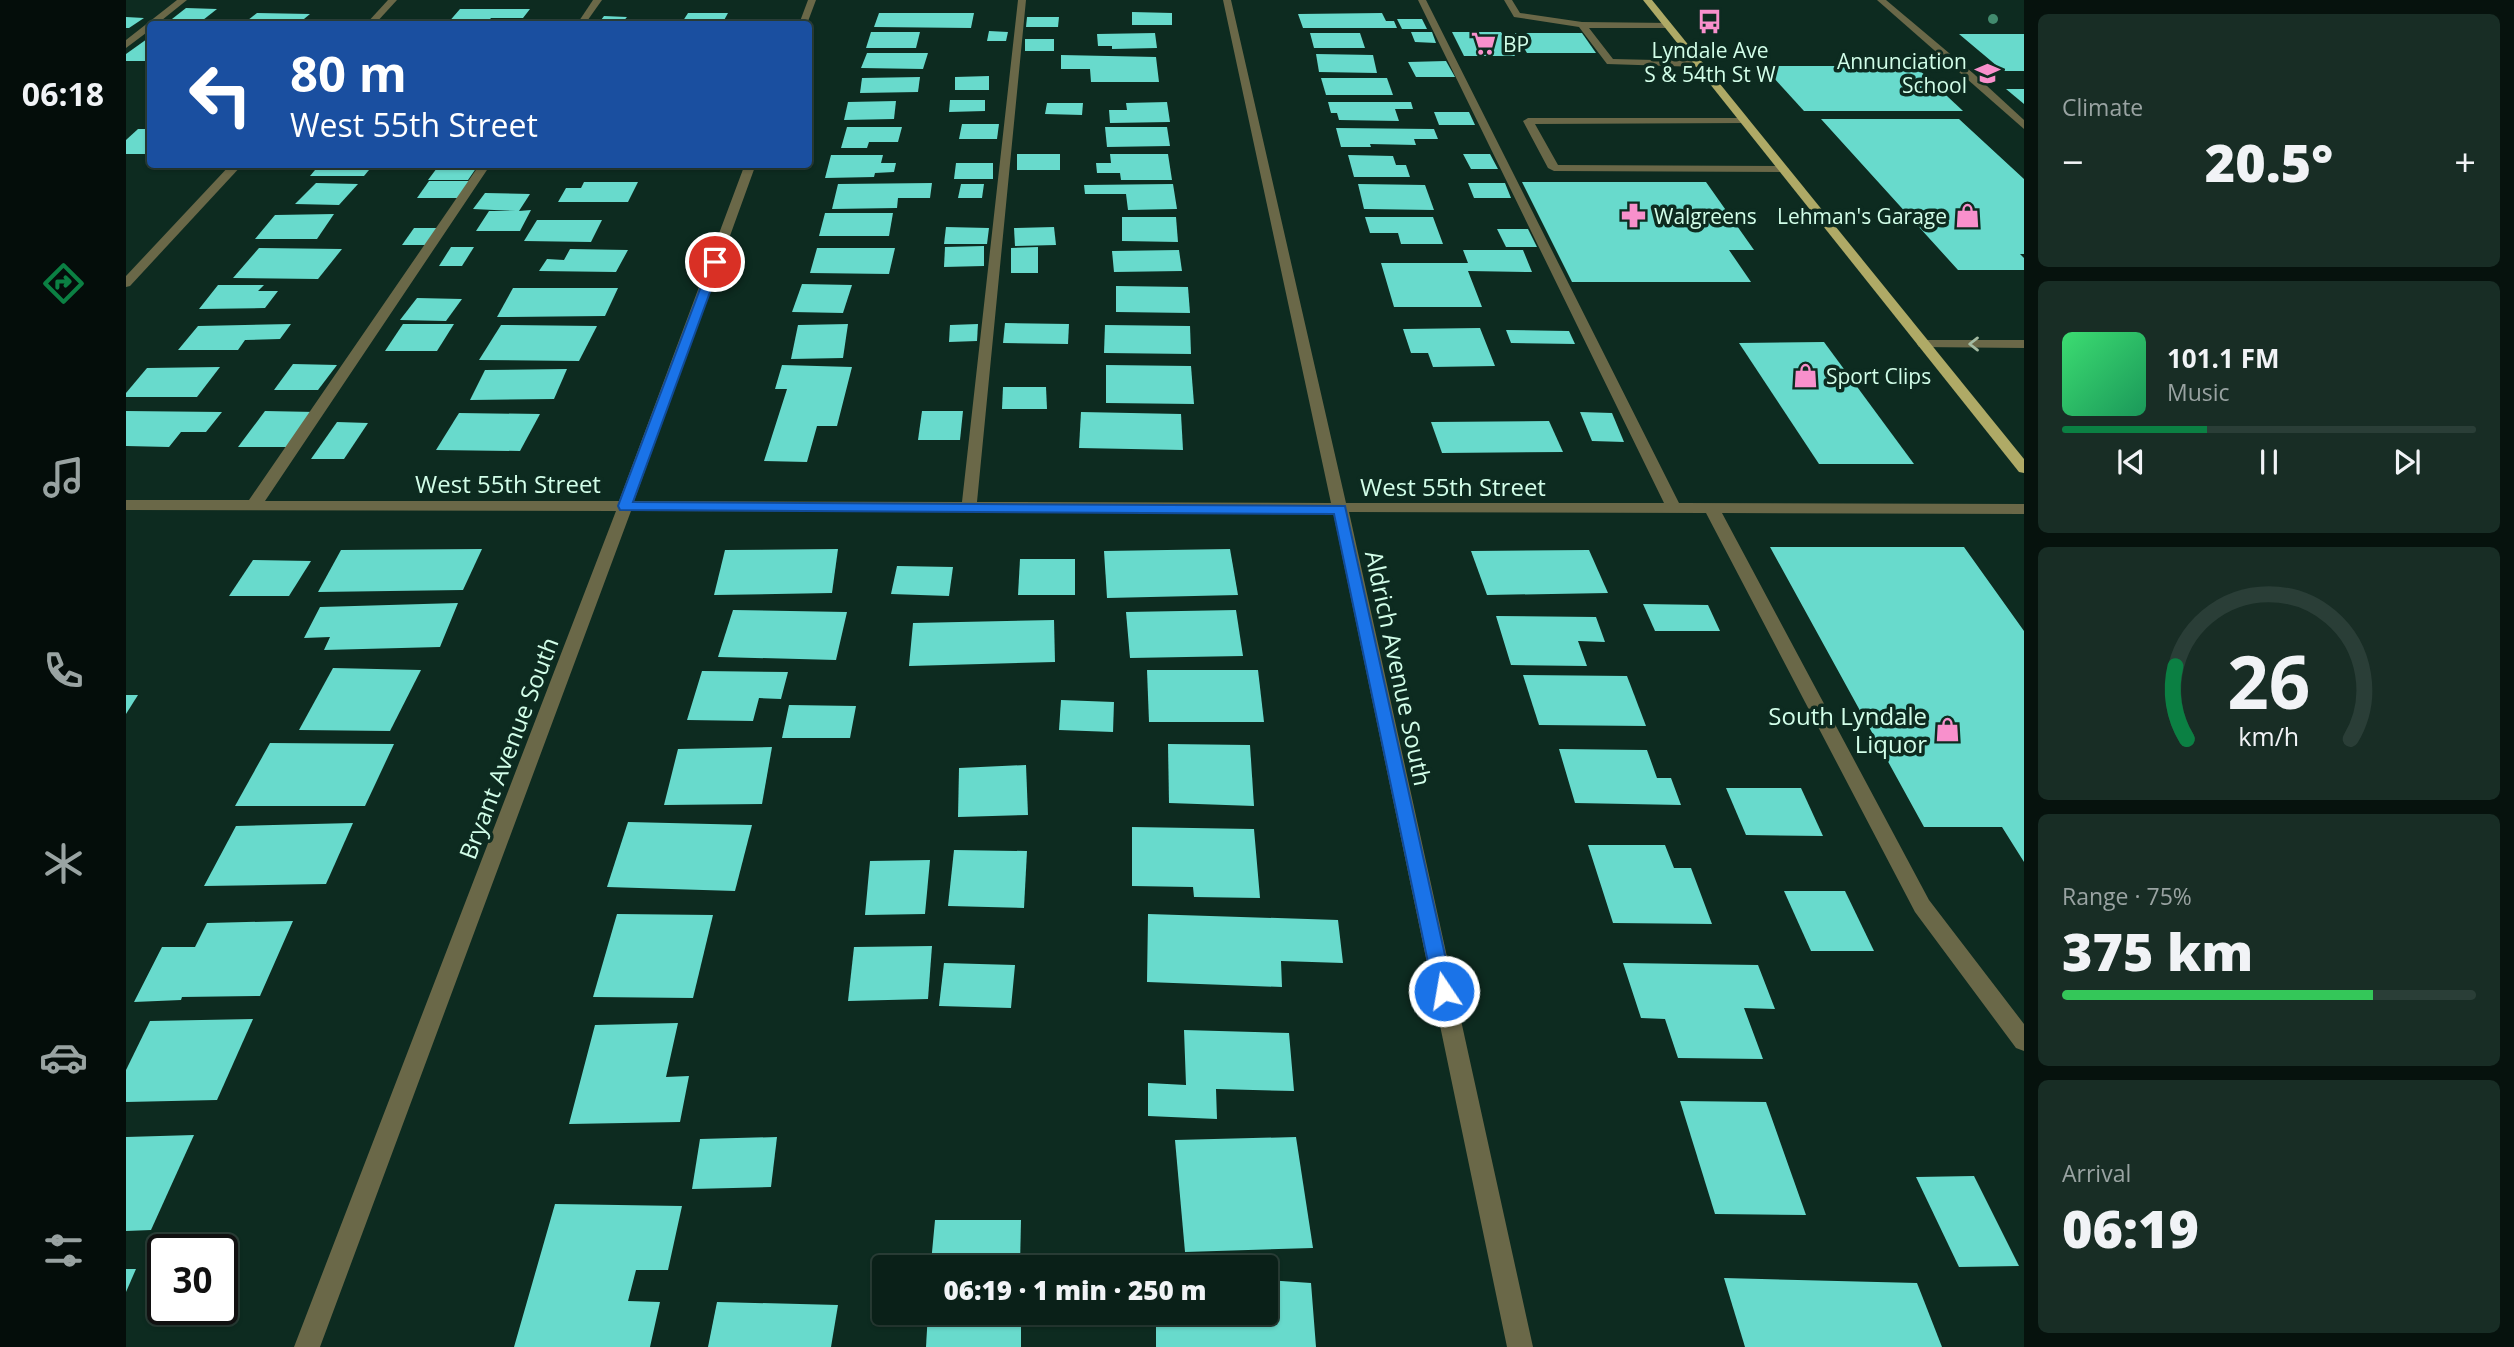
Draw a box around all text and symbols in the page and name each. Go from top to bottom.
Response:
bus stop icon: Lyndale Ave S & 54th St W [1696,7,1724,35]
supermarket icon: BP [1469,30,1497,58]
place label: BP [1503,30,1529,58]
place label: Lyndale Ave S & 54th St W [1644,36,1776,88]
text: 80 m [290,40,407,106]
place label: Annunciation School [1837,47,1967,99]
icon: left [175,49,266,140]
school or university icon: Annunciation School [1973,59,2001,87]
text: 06:18 [22,72,104,115]
text: Climate [2062,91,2143,123]
text: West 55th Street [290,103,538,146]
text: 20.5° [2205,126,2333,197]
text: − [2062,135,2084,187]
text: + [2454,135,2476,187]
pharmacy icon: Walgreens [1620,202,1648,230]
place label: Walgreens [1654,202,1757,230]
place label: Lehman's Garage [1777,202,1947,230]
shop icon: Lehman's Garage [1953,202,1981,230]
pin [685,232,745,292]
icon: arrive [696,243,734,281]
icon: directions [39,259,88,308]
one-way arrow [1968,336,1979,352]
text: 101.1 FM [2167,340,2279,376]
shop icon: Sport Clips [1792,362,1820,390]
place label: Sport Clips [1826,362,1931,390]
text: Music [2167,376,2230,408]
icon: previous [2112,443,2150,481]
icon: pause [2250,443,2288,481]
icon: next [2388,443,2426,481]
icon: music [39,453,88,502]
street label: West 55th Street [415,467,601,500]
street label: West 55th Street [1360,470,1546,503]
street label: Aldrich Avenue South [1358,547,1440,789]
street label: Bryant Avenue South [450,632,566,864]
text: 26 [2227,632,2311,731]
icon: phone [39,646,88,695]
place label: South Lyndale Liquor [1768,699,1927,760]
shop icon: South Lyndale Liquor [1933,715,1961,743]
text: km/h [2239,719,2299,753]
icon: climate [39,839,88,888]
text: Range · 75% [2062,880,2192,912]
text: 375 km [2062,915,2253,986]
position arrow [1407,954,1481,1028]
icon: car [39,1033,88,1082]
text: Arrival [2062,1157,2131,1189]
text: 06:19 [2062,1192,2199,1263]
icon: filters [39,1226,88,1275]
speed limit sign: 30 [147,1234,238,1325]
text: 06:19 · 1 min · 250 m [944,1272,1206,1308]

